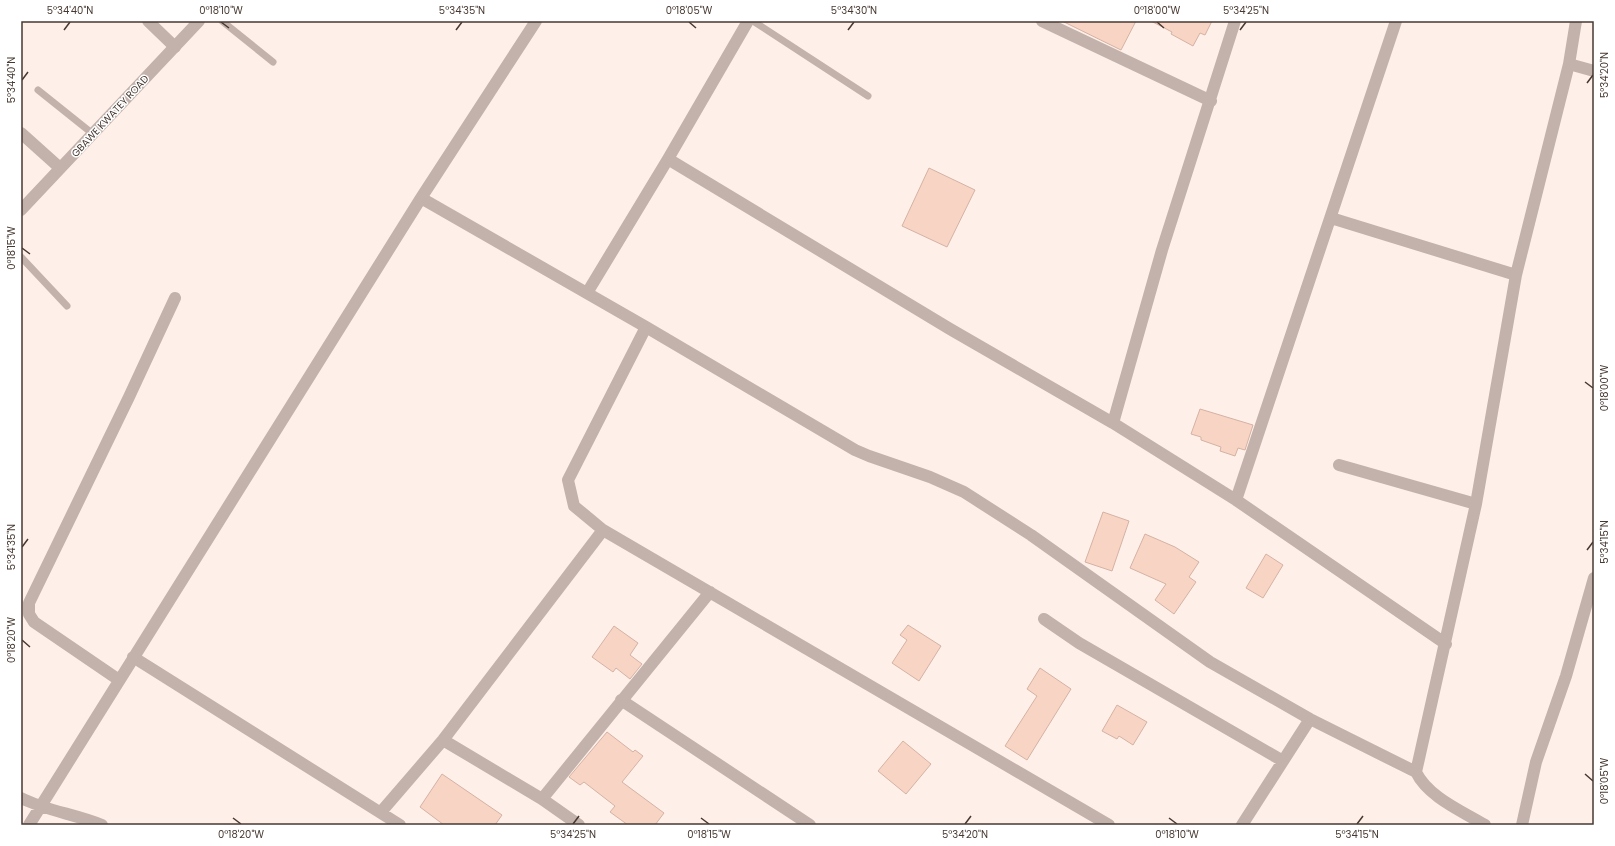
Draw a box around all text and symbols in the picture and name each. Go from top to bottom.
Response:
text: 5°34'40"N [47,3,93,18]
text: 0°18'10"W [199,3,243,18]
text: 5°34'35"N [439,3,485,18]
text: 0°18'05"W [666,3,713,18]
text: 5°34'30"N [831,3,877,18]
text: 0°18'00"W [1134,3,1181,18]
text: 5°34'25"N [1223,3,1269,18]
text: 5°34'20"N [1597,52,1612,98]
text: 5°34'40"N [4,57,19,103]
street label: GBAWE KWATEY ROAD [68,72,152,160]
text: 0°18'15"W [4,226,19,270]
text: 0°18'00"W [1597,364,1612,411]
text: 5°34'15"N [1597,520,1612,564]
text: 5°34'35"N [4,524,19,570]
text: 0°18'20"W [4,617,19,663]
text: 0°18'05"W [1597,757,1612,804]
text: 0°18'20"W [218,827,264,842]
text: 5°34'25"N [550,827,596,842]
text: 0°18'15"W [687,827,731,842]
text: 5°34'20"N [942,827,988,842]
text: 0°18'10"W [1155,827,1199,842]
text: 5°34'15"N [1335,827,1379,842]

